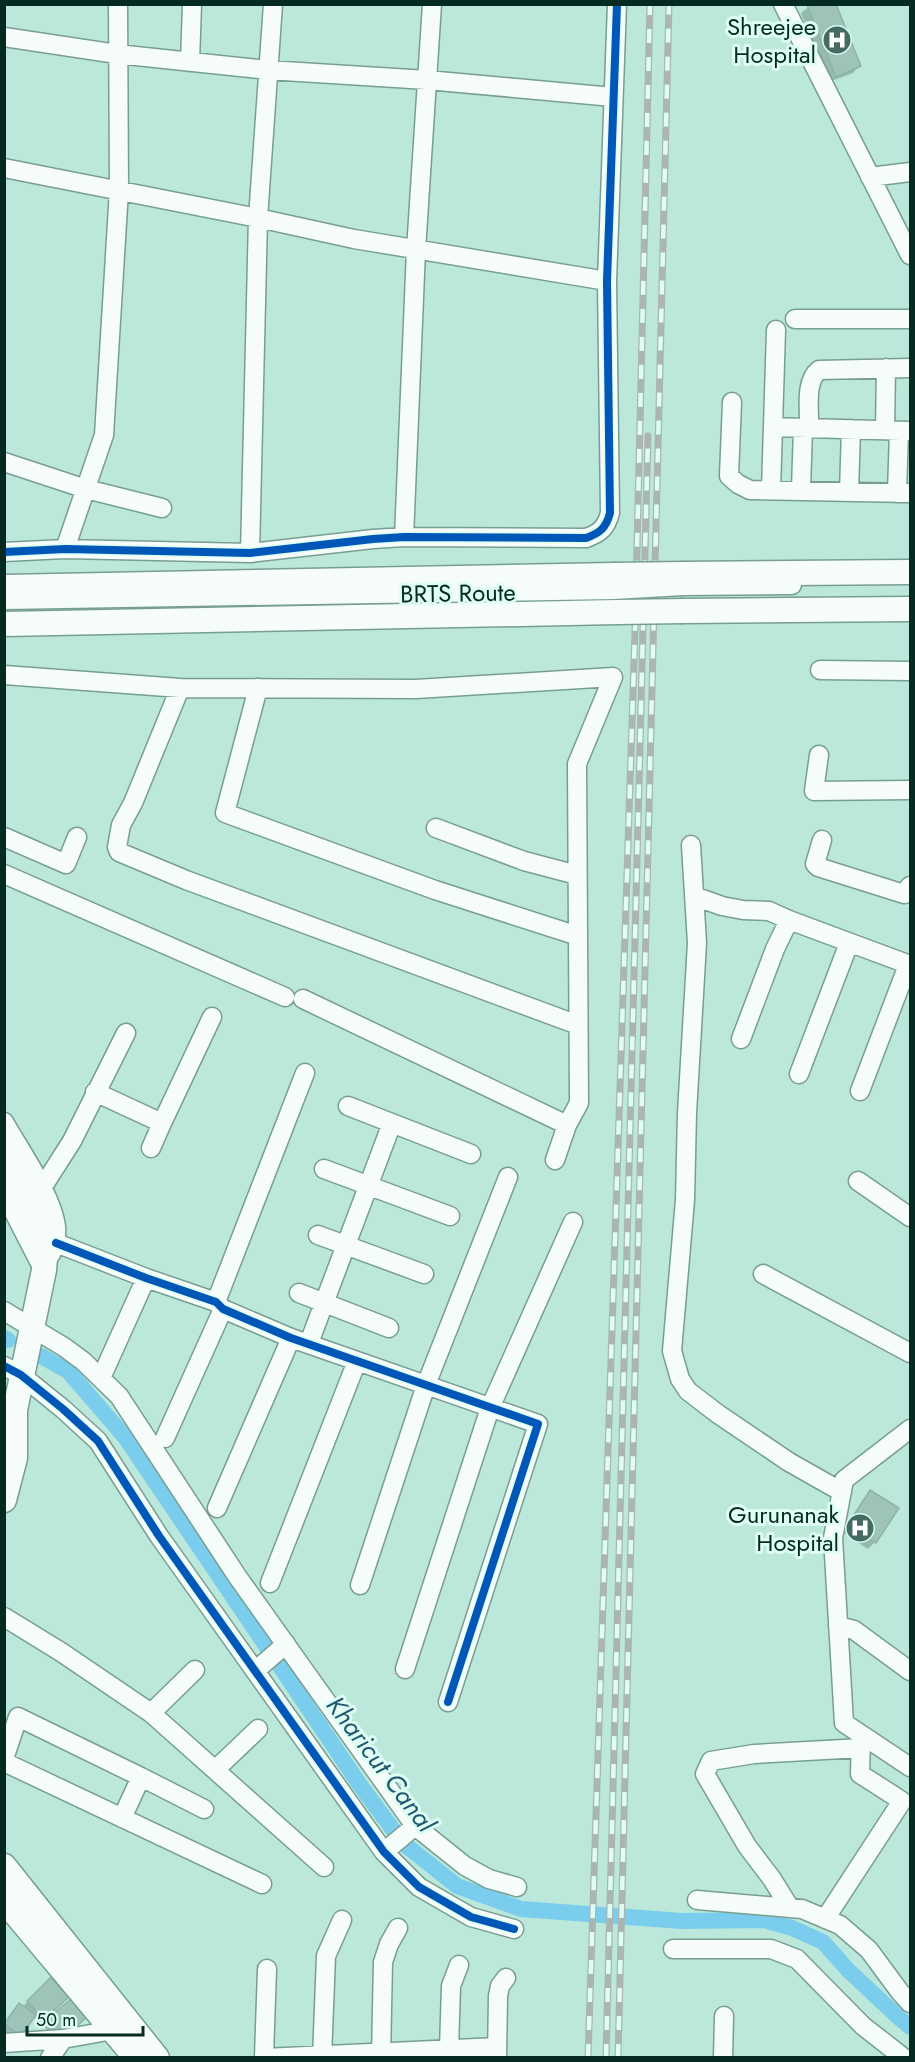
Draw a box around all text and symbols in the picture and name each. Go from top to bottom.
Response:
place label: Shreejee Hospital [727,9,816,72]
hospital icon: Shreejee Hospital [821,24,853,56]
street label: BRTS Route [400,574,516,612]
place label: Gurunanak Hospital [728,1497,839,1560]
hospital icon: Gurunanak Hospital [844,1512,876,1544]
water label: Kharicut Canal [317,1688,445,1841]
scale bar [27,1999,142,2037]
text: 50 m [36,2007,76,2033]

